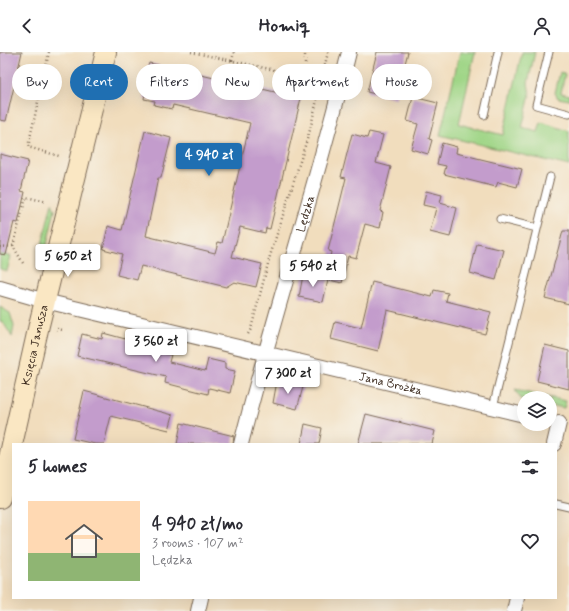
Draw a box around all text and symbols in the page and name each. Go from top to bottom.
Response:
text: Homiq [259,14,310,38]
icon: back [16,15,38,37]
icon: person [531,15,553,37]
chip: Buy [12,64,62,100]
chip: Rent [70,64,128,100]
chip: Filters [136,64,203,100]
chip: New [211,64,264,100]
chip: Apartment [272,64,363,100]
chip: House [371,64,432,100]
pin: 4 940 zł [168,143,250,177]
text: 4 940 zł [185,147,233,164]
street label: Lędzka [293,194,319,234]
pin: 5 650 zł [27,244,109,278]
text: 5 650 zł [44,248,92,265]
pin: 5 540 zł [272,254,354,288]
text: 5 540 zł [289,258,337,275]
street label: Księcia Janusza [19,303,53,387]
pin: 3 560 zł [115,329,197,363]
text: 3 560 zł [134,333,178,350]
pin: 7 300 zł [247,361,329,395]
text: 7 300 zł [265,365,311,382]
street label: Jana Brożka [357,369,424,399]
map controls [517,391,557,431]
button: layers [517,391,557,431]
text: 5 homes [28,456,87,478]
icon: filters [519,456,541,478]
text: 4 940 zł/mo [152,513,243,535]
icon: home [60,517,108,565]
icon: heart [519,530,541,552]
text: 3 rooms · 107 m² [152,535,244,552]
text: Lędzka [152,552,193,569]

